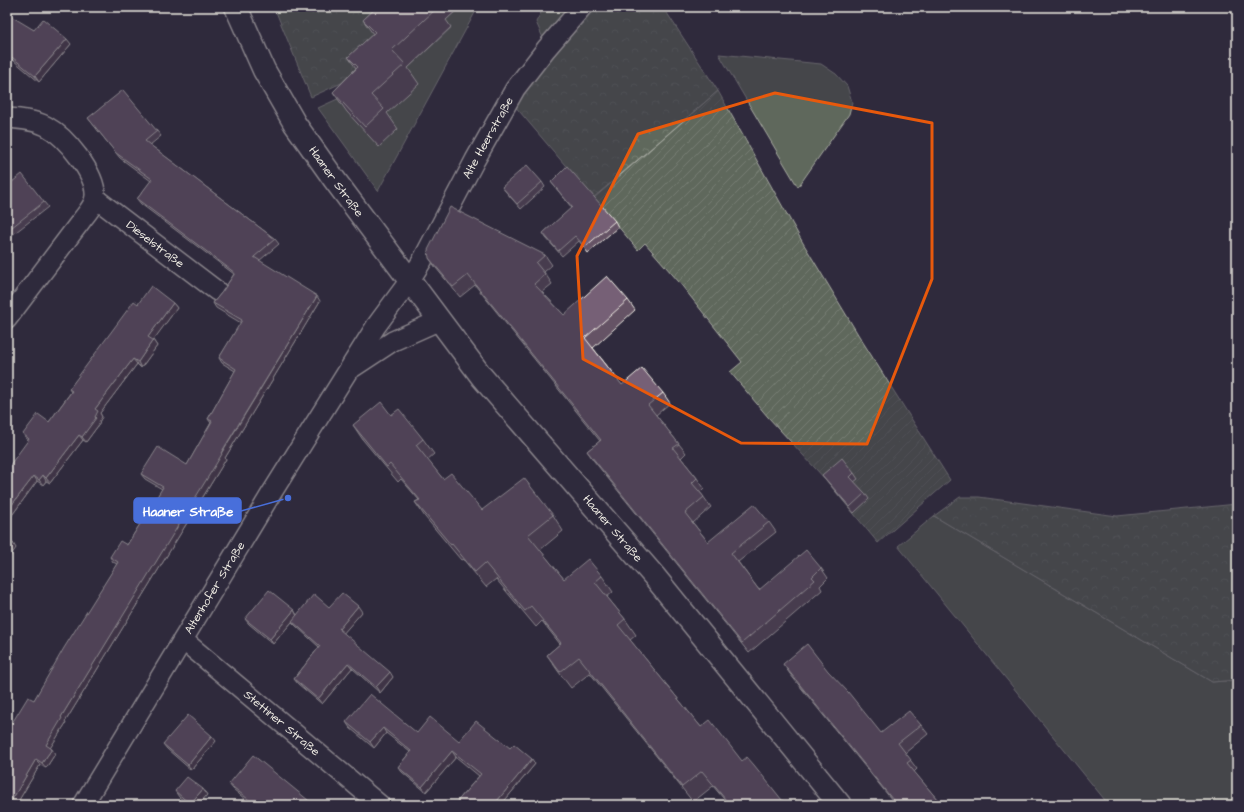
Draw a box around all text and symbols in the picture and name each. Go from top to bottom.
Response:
street label: Alte Heerstraße [459,93,518,182]
street label: Haaner Straße [304,143,368,221]
street label: Dieselstraße [122,217,188,273]
street label: Haaner Straße [579,492,647,566]
callout: Haaner Straße [134,498,241,523]
text: Haaner Straße [143,503,233,521]
street label: Altenhofer Straße [180,538,250,637]
street label: Stettiner Straße [240,686,324,761]

